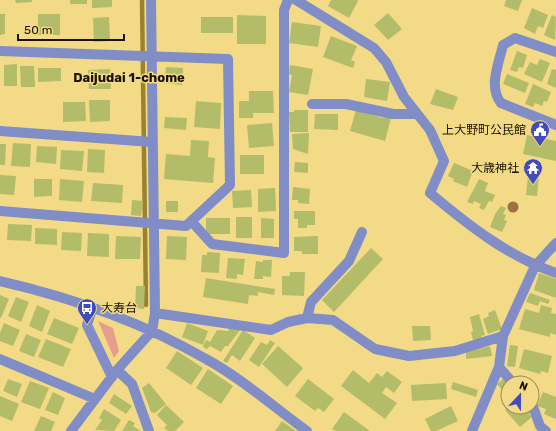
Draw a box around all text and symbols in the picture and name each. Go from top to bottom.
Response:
scale bar [18,16,124,42]
text: 50 m [24,23,52,37]
district label: Daijudai 1-chome [73,70,185,85]
public building icon: 上大野町公民館 [529,119,551,147]
place label: 上大野町公民館 [442,123,526,137]
temple icon: 大歳神社 [522,157,544,185]
place label: 大歳神社 [471,161,519,175]
bus stop icon: 大寿台 [76,297,98,325]
place label: 大寿台 [101,301,137,315]
north arrow [500,375,540,415]
text: N [517,379,530,394]

